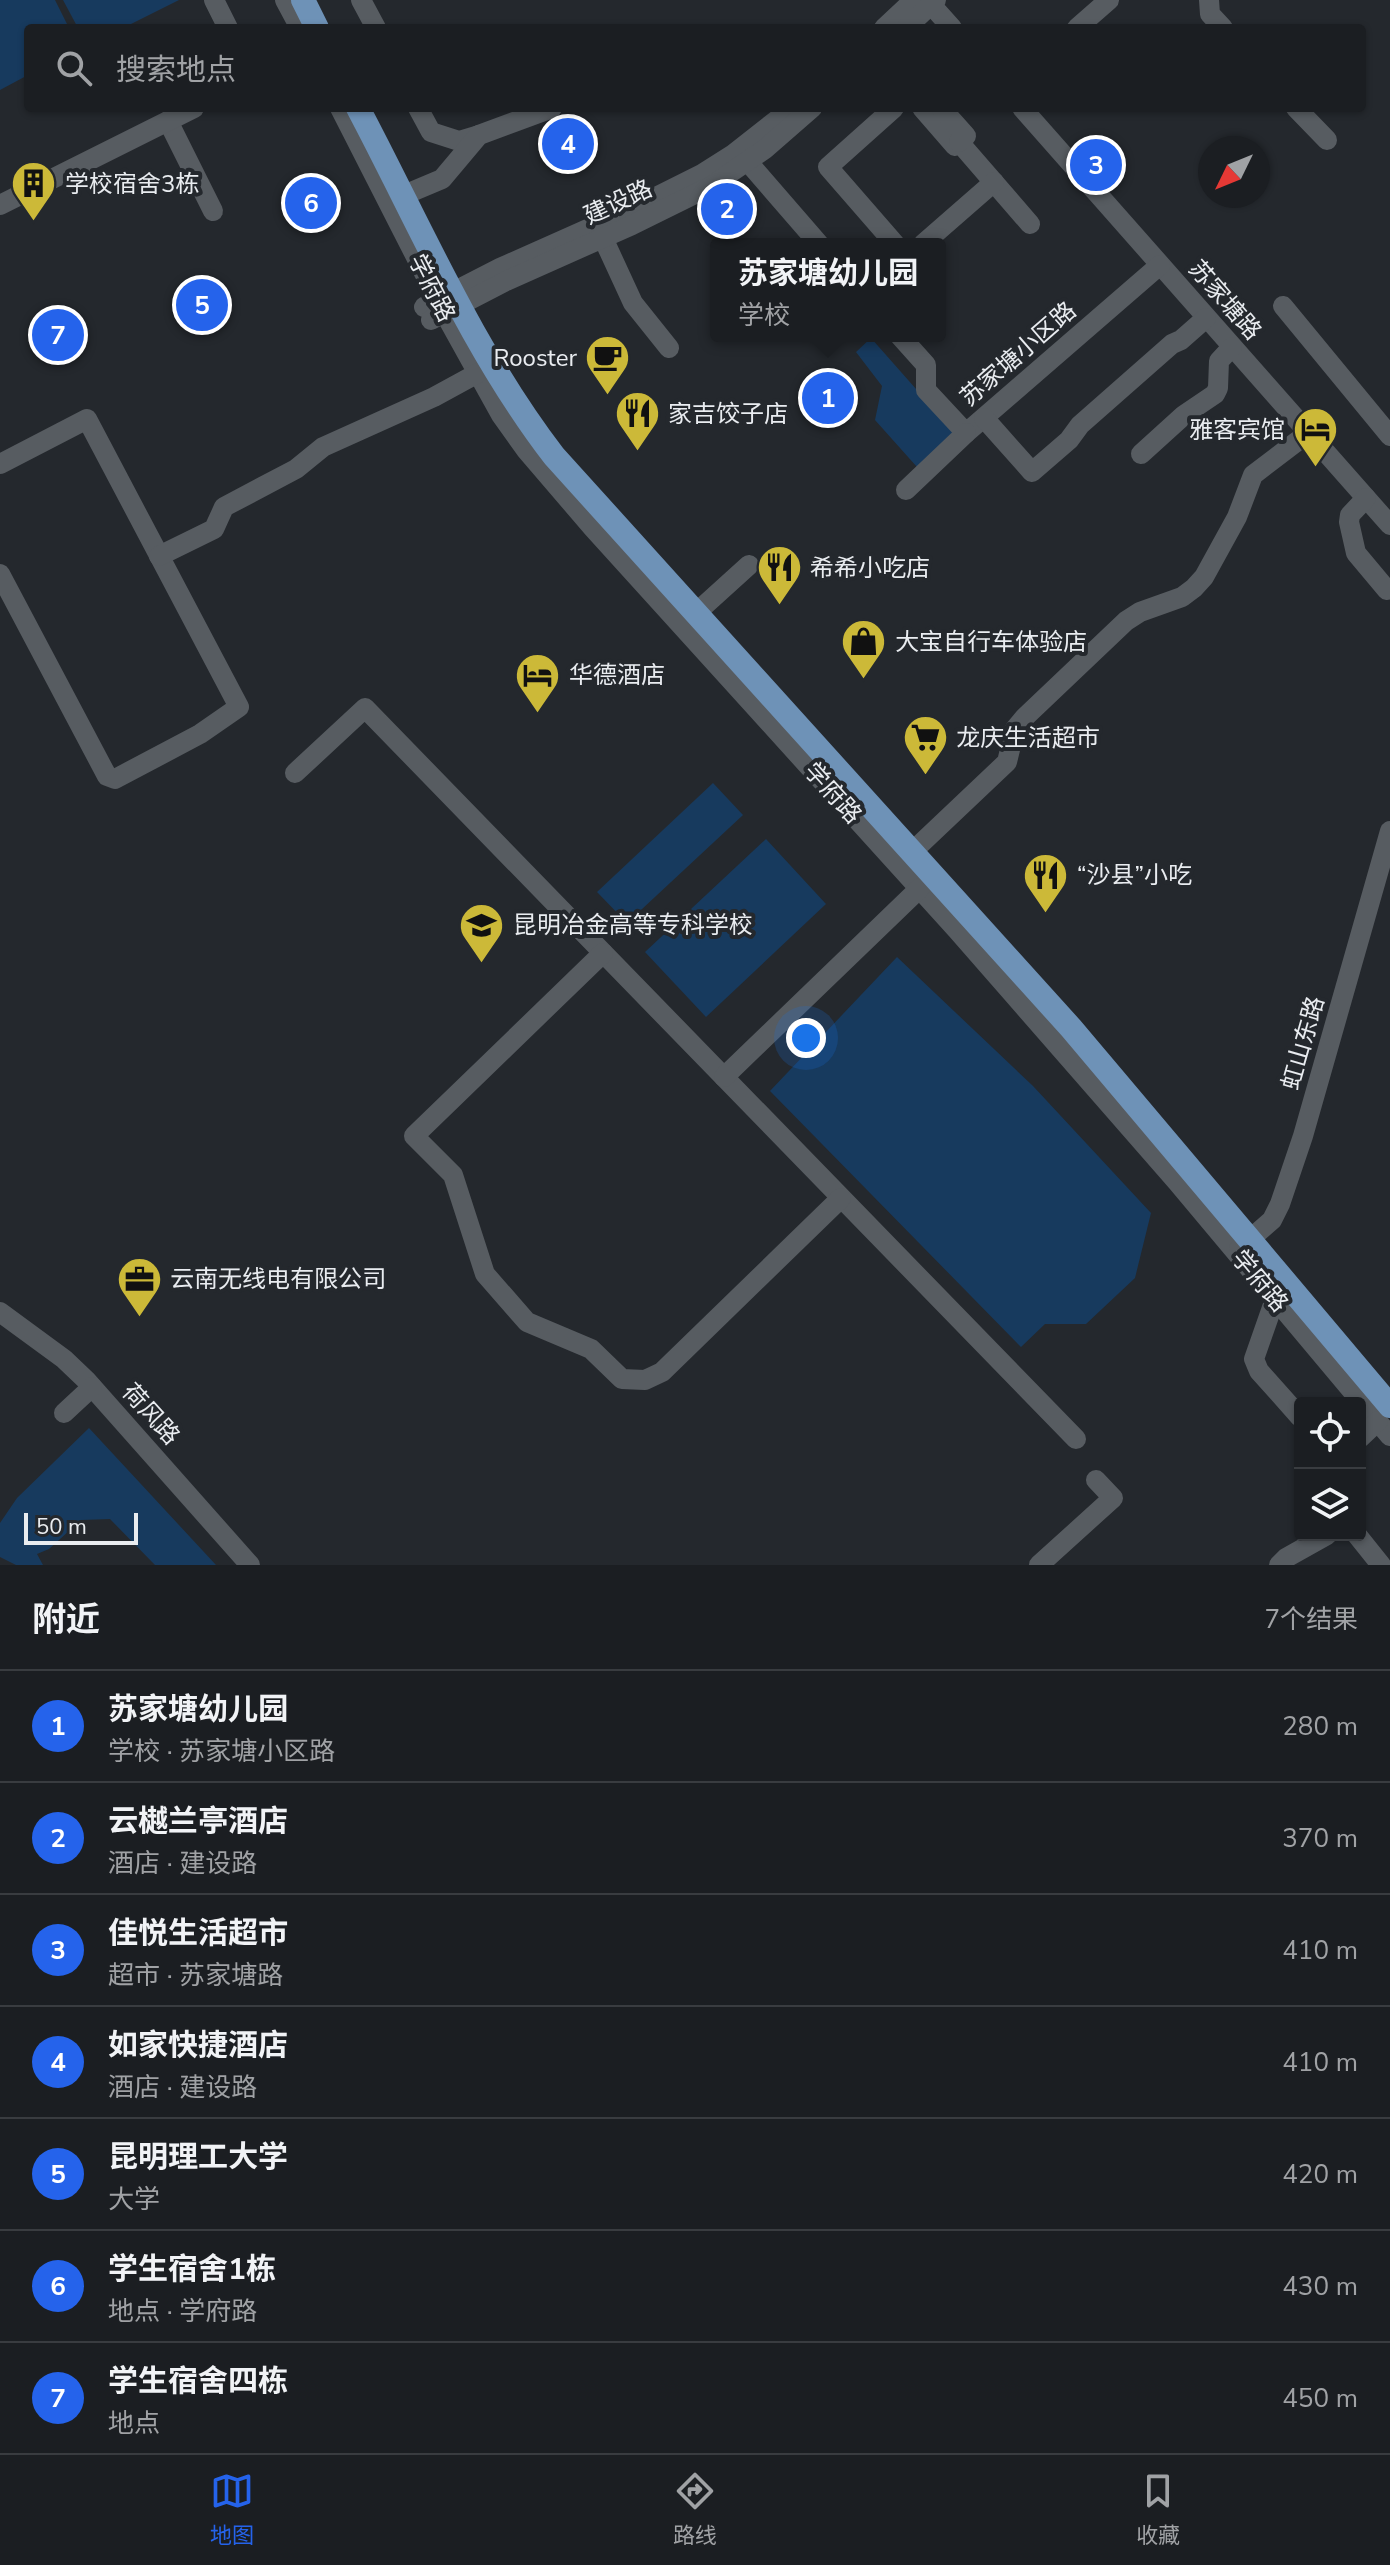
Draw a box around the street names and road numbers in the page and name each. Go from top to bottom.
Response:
street label: 建设路 [579,172,657,232]
street label: 学府路 [401,249,463,327]
street label: 苏家塘路 [1181,253,1269,347]
street label: 苏家塘小区路 [953,295,1083,413]
street label: 学府路 [797,756,869,830]
street label: 虹山东路 [1274,992,1332,1094]
street label: 学府路 [1225,1243,1295,1319]
street label: 荷风路 [115,1377,187,1451]

